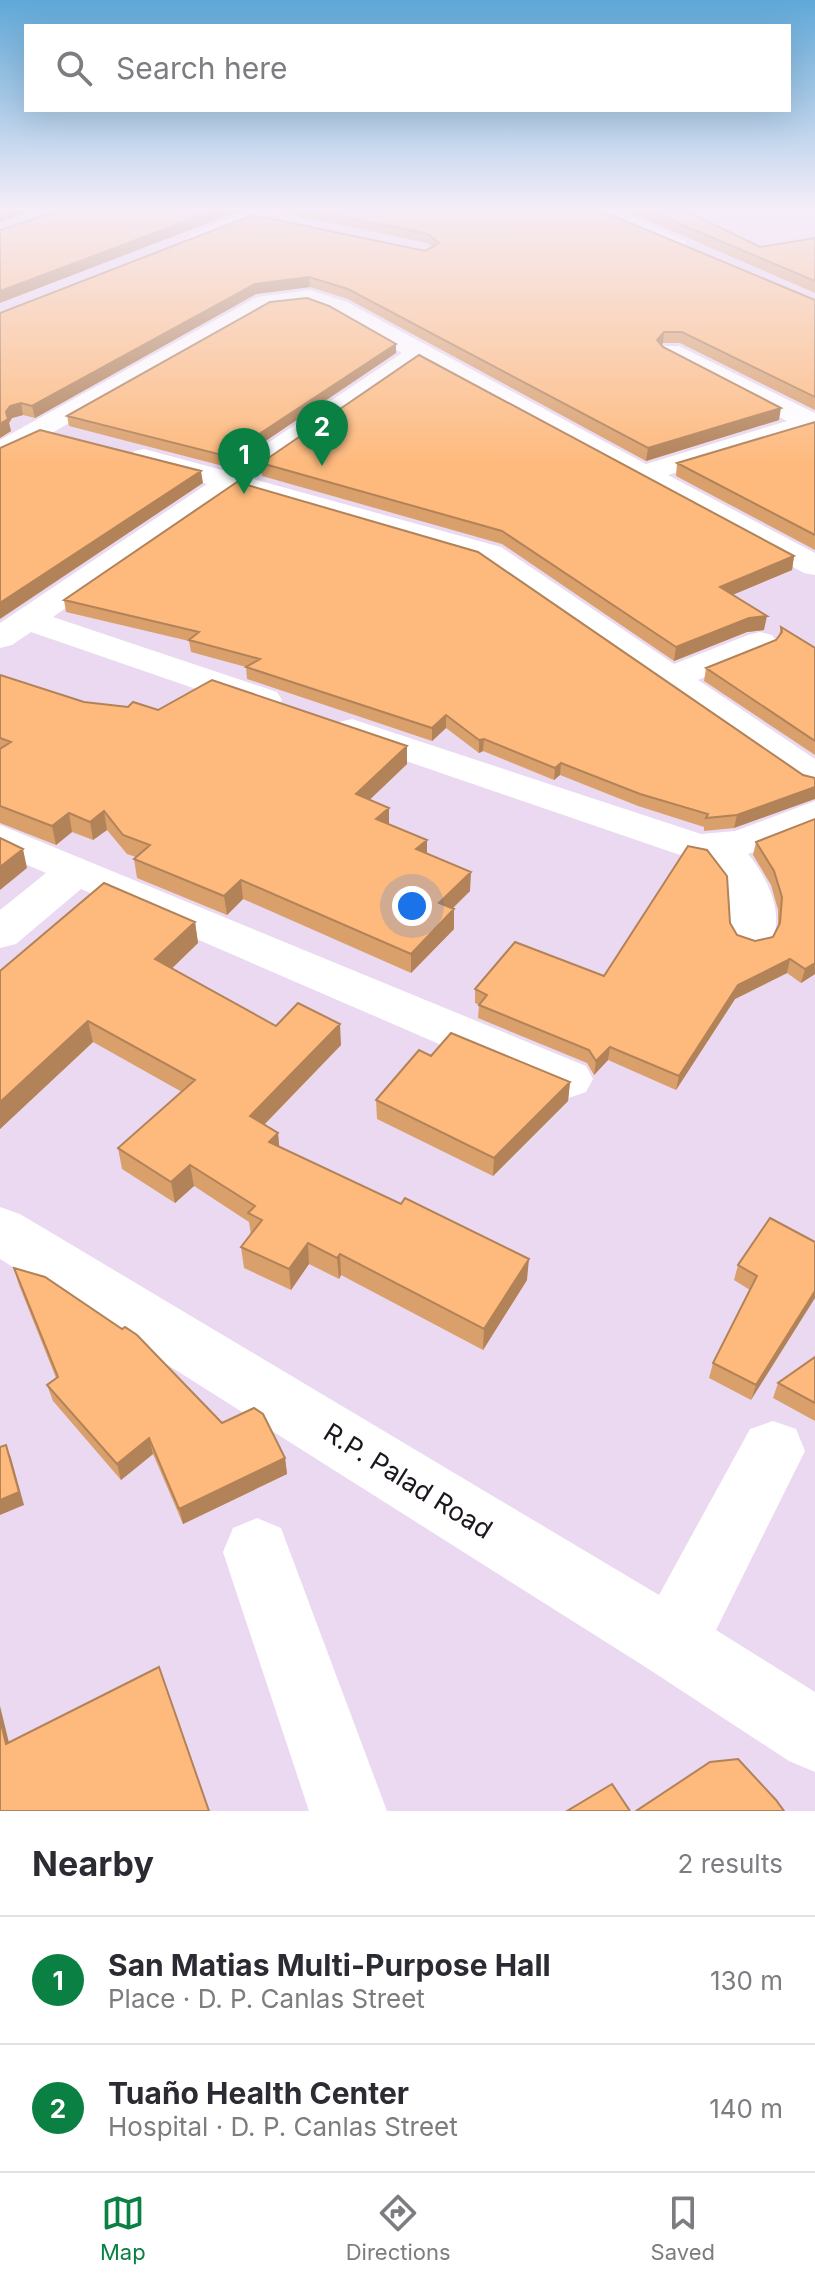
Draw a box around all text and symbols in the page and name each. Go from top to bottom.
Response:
search box [24,24,791,112]
icon: search [52,46,96,90]
text: Search here [116,50,288,86]
pin: 2 [296,400,348,466]
pin: 1 [218,428,270,494]
your location [392,886,432,926]
street label: R.P. Palad Road [318,1416,498,1545]
text: Nearby [32,1843,154,1884]
text: 2 results [678,1848,783,1879]
text: San Matias Multi-Purpose Hall [108,1947,551,1983]
text: 1 [52,1965,64,1996]
text: 130 m [710,1965,783,1996]
text: Place · D. P. Canlas Street [108,1983,425,2014]
text: Tuaño Health Center [108,2075,409,2111]
text: 2 [50,2093,66,2124]
text: 140 m [709,2093,783,2124]
text: Hospital · D. P. Canlas Street [108,2111,458,2142]
tab: Map [100,2191,146,2265]
tab: Directions [346,2191,451,2265]
tab: Saved [651,2191,715,2265]

